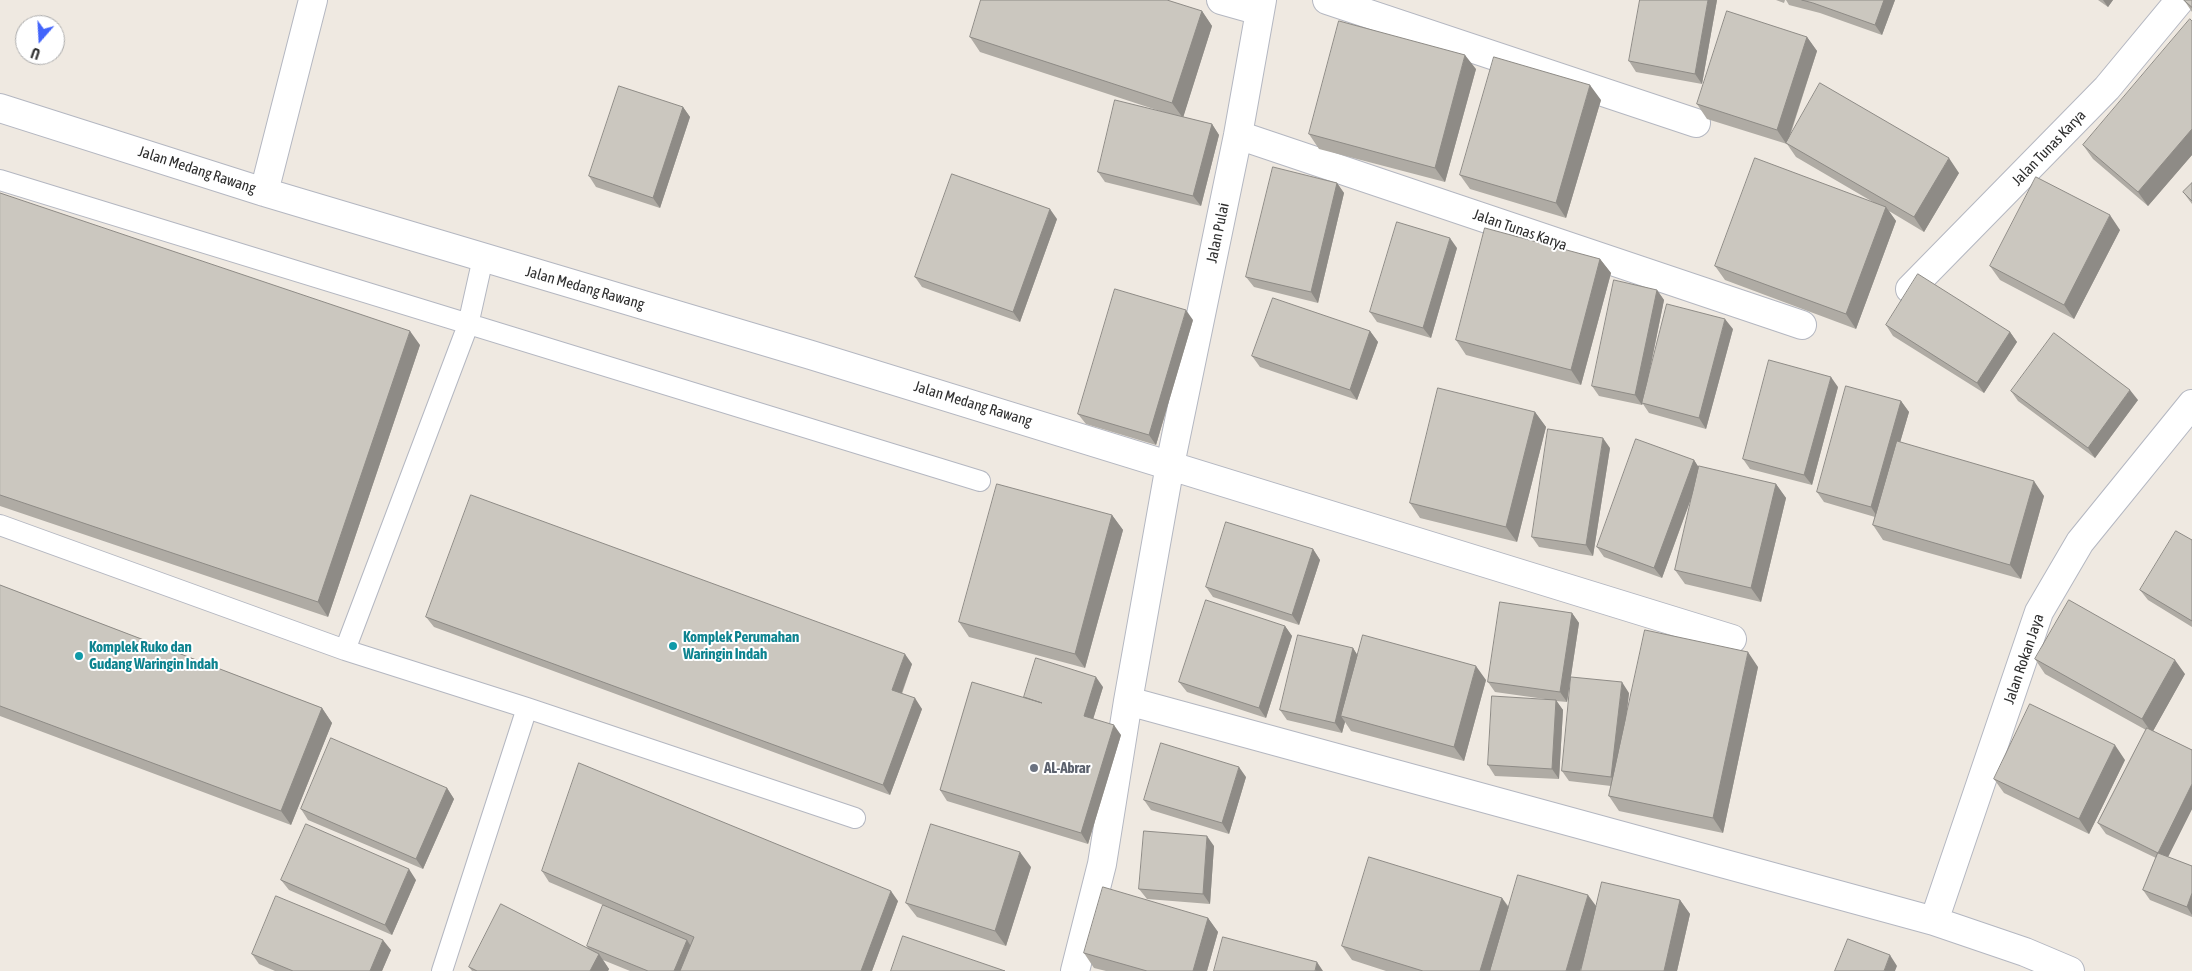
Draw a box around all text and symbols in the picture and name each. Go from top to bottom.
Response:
north arrow [15,15,65,65]
text: U [29,44,42,62]
street label: Jalan Tunas Karya [2008,106,2090,190]
street label: Jalan Medang Rawang [136,142,258,198]
street label: Jalan Pulai [1203,201,1233,265]
street label: Jalan Tunas Karya [1471,206,1569,254]
street label: Jalan Medang Rawang [524,262,646,314]
street label: Jalan Medang Rawang [912,377,1034,431]
street label: Jalan Rokan Jaya [2000,611,2048,707]
place label: Komplek Perumahan Waringin Indah [683,628,799,663]
place label: Komplek Ruko dan Gudang Waringin Indah [89,638,218,673]
marker: Komplek Perumahan Waringin Indah [667,640,679,652]
marker: Komplek Ruko dan Gudang Waringin Indah [73,650,85,662]
place label: AL-Abrar [1044,759,1090,777]
marker: AL-Abrar [1028,762,1040,774]

